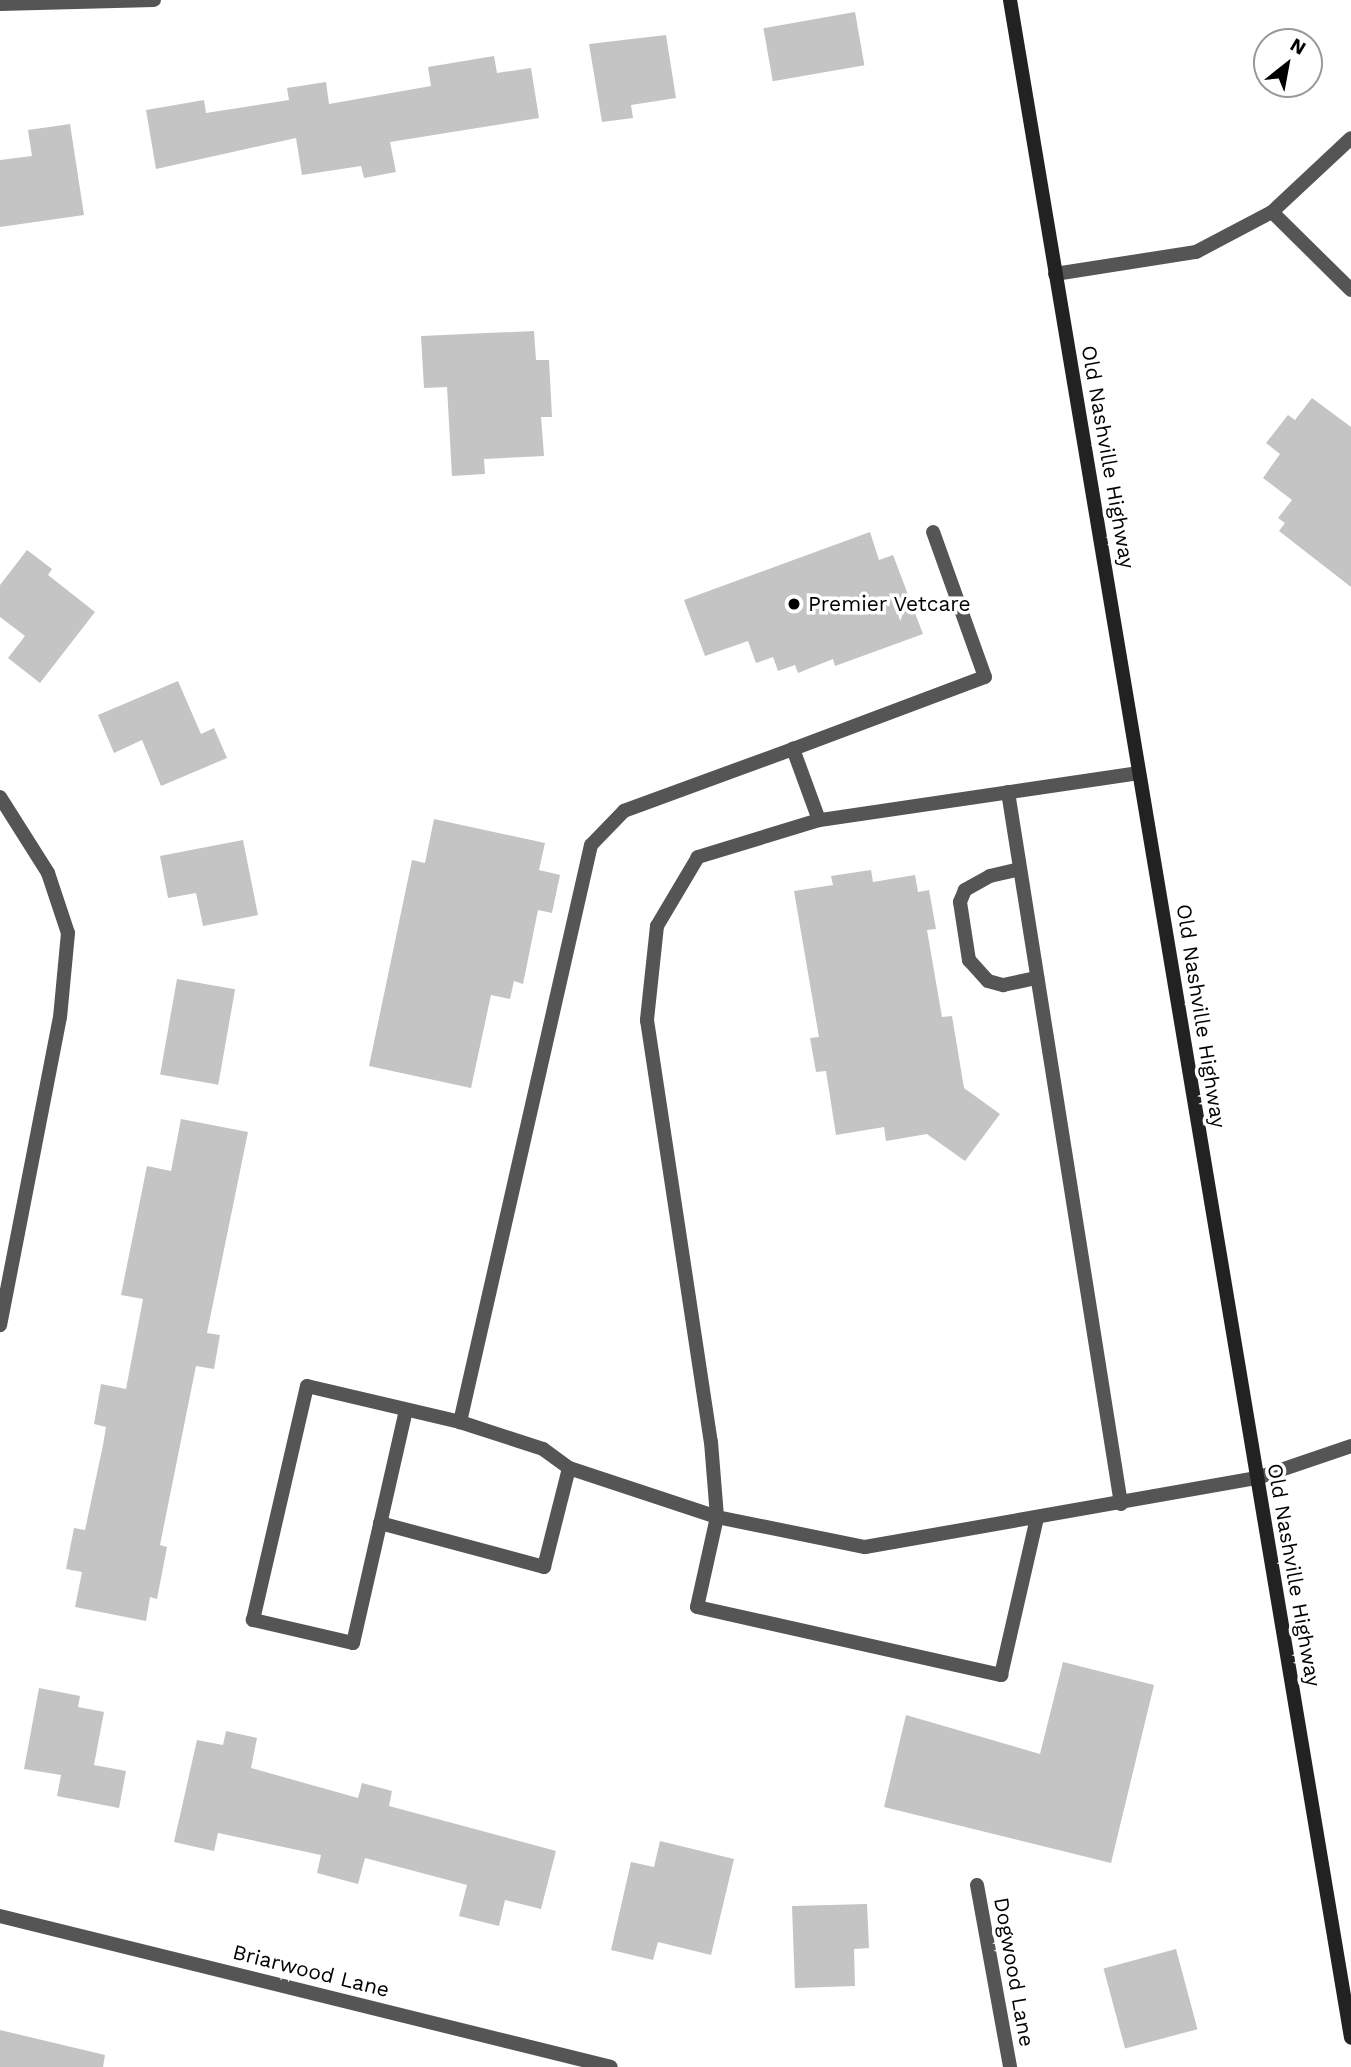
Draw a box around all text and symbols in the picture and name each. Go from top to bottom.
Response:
north arrow [1253,28,1323,98]
text: N [1286,33,1310,60]
street label: Old Nashville Highway [1076,343,1140,571]
place label: Premier Vetcare [808,591,972,617]
marker: Premier Vetcare [786,596,802,612]
street label: Old Nashville Highway [1171,902,1231,1130]
street label: Old Nashville Highway [1262,1461,1326,1689]
street label: Dogwood Lane [988,1895,1040,2049]
street label: Briarwood Lane [230,1939,392,2003]

